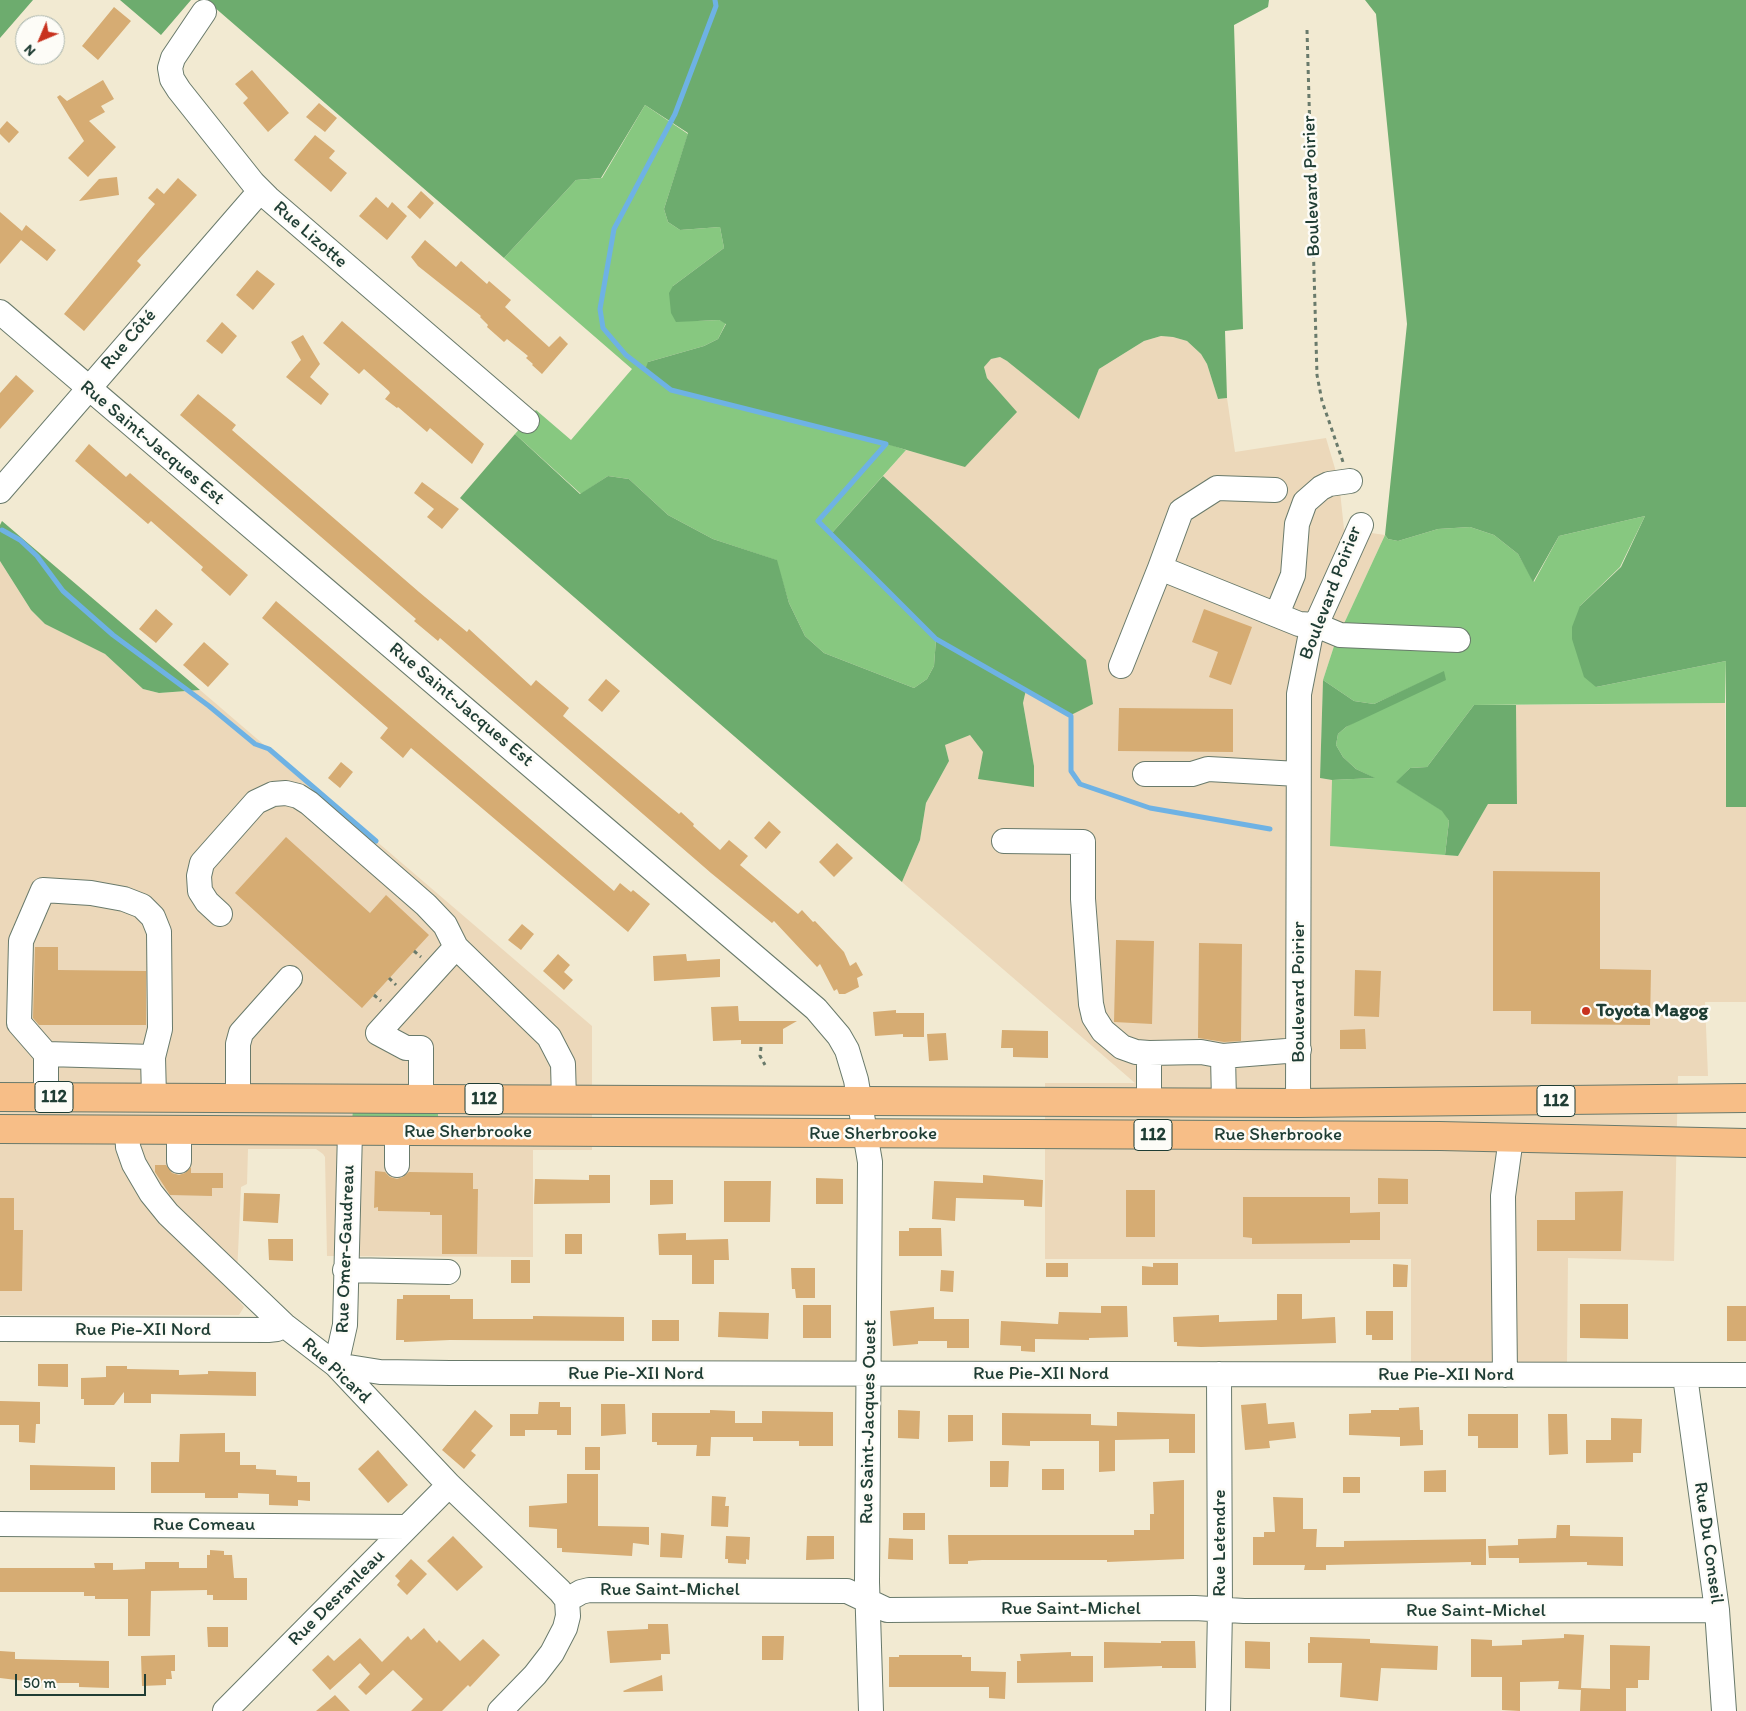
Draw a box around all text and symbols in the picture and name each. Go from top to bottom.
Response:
north arrow [15,15,65,65]
text: N [20,41,39,60]
street label: Boulevard Poirier [1298,115,1326,257]
street label: Rue Lizotte [268,197,352,273]
street label: Rue Côté [96,305,162,375]
street label: Rue Saint-Jacques Est [75,376,229,510]
street label: Boulevard Poirier [1295,523,1367,663]
street label: Rue Saint-Jacques Est [384,638,538,772]
street label: Boulevard Poirier [1288,921,1310,1063]
place label: Toyota Magog [1596,1000,1708,1022]
marker: Toyota Magog [1580,1005,1592,1017]
road number: 112 [35,1082,73,1112]
road number: 112 [465,1084,503,1114]
road number: 112 [1537,1086,1575,1116]
road number: 112 [1134,1120,1172,1150]
street label: Rue Sherbrooke [404,1121,532,1143]
street label: Rue Sherbrooke [809,1123,937,1145]
street label: Rue Sherbrooke [1214,1124,1342,1146]
street label: Rue Omer-Gaudreau [332,1164,360,1334]
street label: Rue Pie-XII Nord [75,1319,211,1341]
street label: Rue Saint-Jacques Ouest [856,1320,882,1524]
street label: Rue Picard [297,1333,375,1409]
street label: Rue Pie-XII Nord [568,1363,704,1385]
street label: Rue Pie-XII Nord [973,1363,1109,1385]
street label: Rue Pie-XII Nord [1378,1364,1514,1386]
street label: Rue Du Conseil [1688,1481,1728,1605]
street label: Rue Letendre [1209,1489,1231,1597]
street label: Rue Comeau [153,1514,255,1536]
street label: Rue Desranleau [284,1545,390,1651]
street label: Rue Saint-Michel [600,1579,740,1601]
street label: Rue Saint-Michel [1001,1598,1141,1620]
street label: Rue Saint-Michel [1406,1600,1546,1622]
scale bar [18,1664,149,1696]
text: 50 m [23,1674,56,1692]

